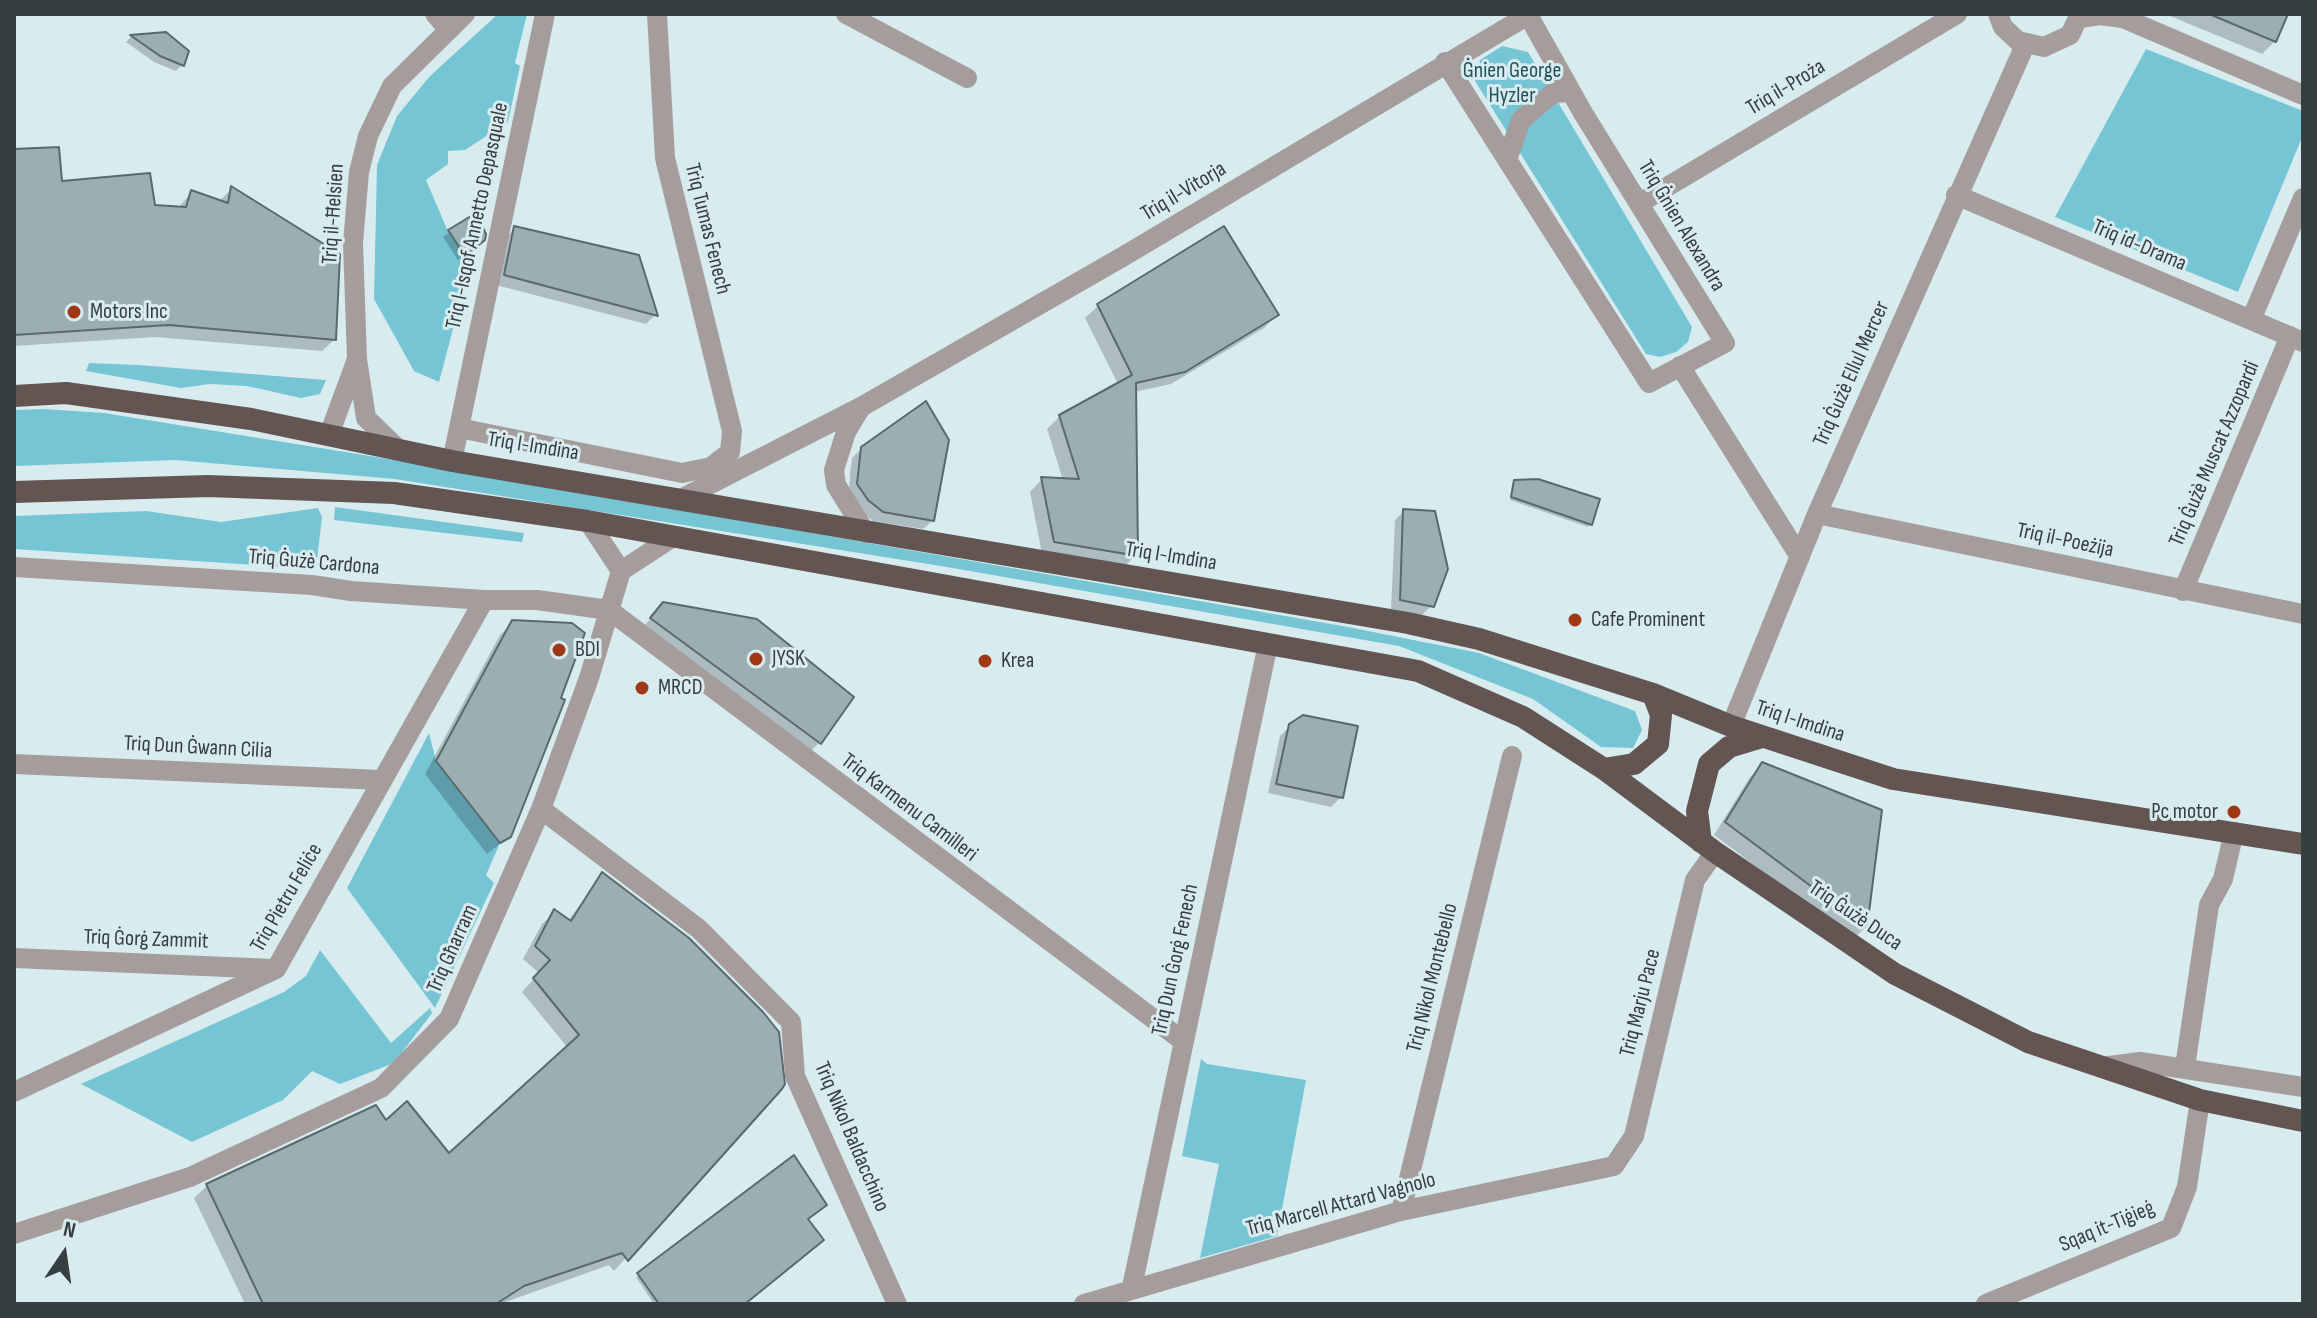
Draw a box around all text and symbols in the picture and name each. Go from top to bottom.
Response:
street label: Triq il-Proża [1742,54,1830,122]
park label: Ġnien George Hyzler [1463,58,1561,110]
street label: Triq l-Isqof Annetto Depasquale [441,100,515,332]
street label: Triq il-Vitorja [1137,156,1231,228]
street label: Triq Ġnien Alexandra [1631,156,1731,296]
street label: Triq Tumas Fenech [678,161,736,297]
street label: Triq il-Ħelsien [317,163,351,265]
street label: Triq id-Drama [2088,214,2190,278]
street label: Triq Ġużè Ellul Mercer [1808,297,1896,451]
place label: Motors Inc [90,299,168,325]
marker: Motors Inc [65,303,83,321]
street label: Triq Ġużè Muscat Azzopardi [2164,357,2266,551]
street label: Triq l-Imdina [485,427,581,467]
street label: Triq il-Poeżija [2014,518,2116,564]
street label: Triq l-Imdina [1123,537,1219,577]
street label: Triq Ġużè Cardona [247,544,381,582]
place label: Cafe Prominent [1591,607,1705,633]
marker: Cafe Prominent [1566,611,1584,629]
place label: BDI [575,637,600,663]
marker: BDI [550,641,568,659]
place label: JYSK [772,646,805,672]
place label: Krea [1001,648,1034,674]
marker: JYSK [747,650,765,668]
marker: Krea [976,652,994,670]
place label: MRCD [658,675,703,701]
marker: MRCD [633,679,651,697]
street label: Triq l-Imdina [1752,695,1848,749]
street label: Triq Dun Ġwann Cilia [123,731,273,765]
street label: Triq Karmenu Camilleri [835,748,983,868]
place label: Pc motor [2151,799,2218,825]
marker: Pc motor [2225,803,2243,821]
street label: Triq Pietru Feliċe [245,839,329,957]
street label: Triq Ġużè Duca [1803,875,1907,957]
street label: Triq Dun Ġorġ Fenech [1147,882,1205,1038]
street label: Triq Għarram [422,901,484,997]
street label: Triq Nikol Montebello [1402,901,1464,1055]
street label: Triq Ġorġ Zammit [83,925,209,955]
street label: Triq Marju Pace [1615,947,1667,1059]
street label: Triq Nikol Baldacchino [808,1058,894,1216]
street label: Triq Marcell Attard Vagnolo [1243,1167,1439,1243]
street label: Sqaq it-Tiġieġ [2055,1195,2159,1259]
north arrow [24,1214,104,1294]
text: N [61,1216,78,1245]

